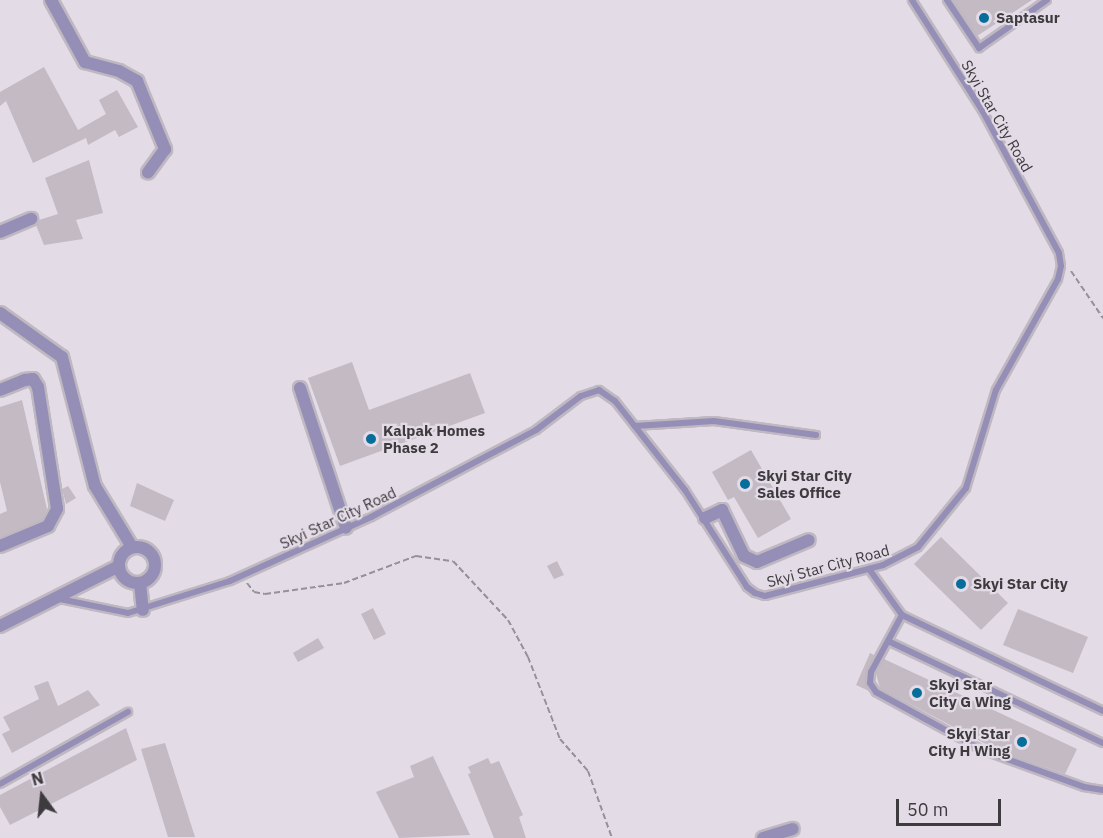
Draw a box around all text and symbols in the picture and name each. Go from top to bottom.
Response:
place label: Saptasur [996,9,1060,27]
marker: Saptasur [977,11,991,25]
street label: Skyi Star City Road [958,57,1036,175]
place label: Kalpak Homes Phase 2 [383,421,485,456]
marker: Kalpak Homes Phase 2 [364,432,378,446]
place label: Skyi Star City Sales Office [757,466,852,501]
marker: Skyi Star City Sales Office [738,477,752,491]
street label: Skyi Star City Road [277,483,399,553]
street label: Skyi Star City Road [765,541,891,591]
place label: Skyi Star City [973,575,1068,593]
marker: Skyi Star City [954,577,968,591]
place label: Skyi Star City G Wing [929,675,1011,710]
marker: Skyi Star City G Wing [910,686,924,700]
place label: Skyi Star City H Wing [928,724,1010,759]
marker: Skyi Star City H Wing [1015,735,1029,749]
north arrow [12,766,72,826]
text: N [29,767,46,790]
scale bar [899,787,1004,825]
text: 50 m [907,798,949,821]

